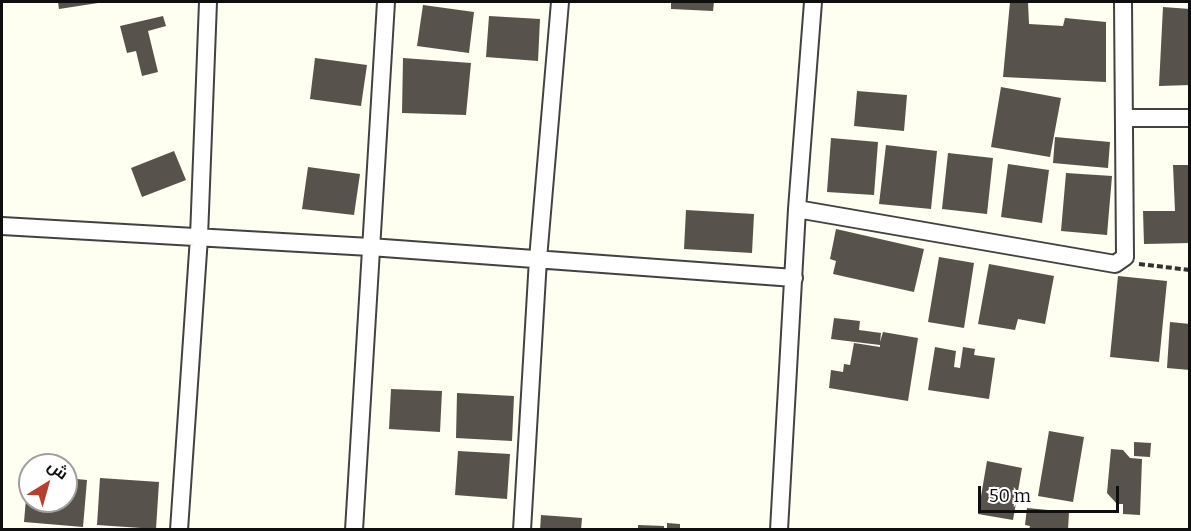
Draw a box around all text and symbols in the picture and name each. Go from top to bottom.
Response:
north arrow [18,453,78,513]
text: ش [44,456,72,484]
scale bar [981,474,1122,512]
text: 50 m [989,485,1031,507]

